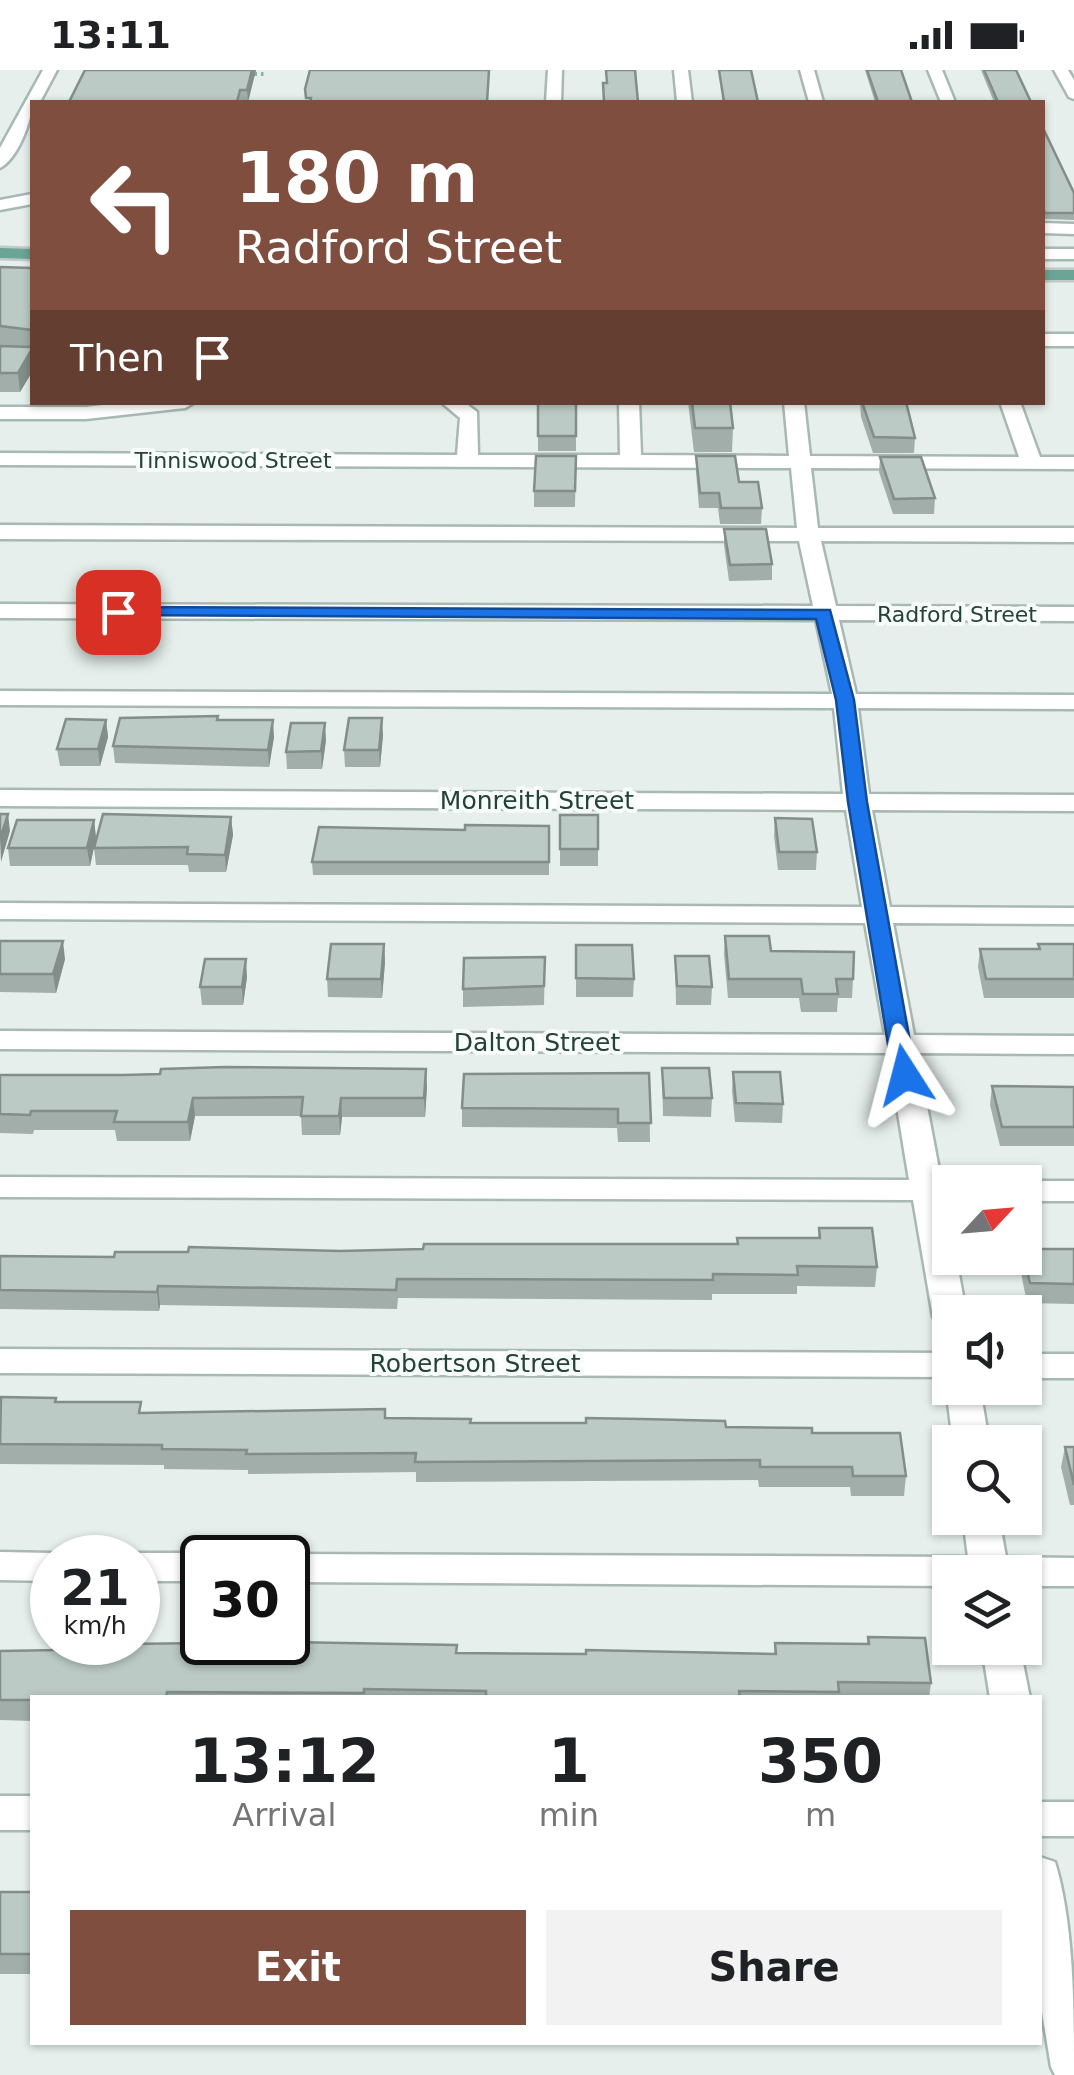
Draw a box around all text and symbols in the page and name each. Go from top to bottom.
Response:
text: 13:11 [50,13,171,57]
text: 180 m [235,137,478,219]
icon: left [70,140,200,270]
text: Radford Street [235,221,562,274]
icon: arrive [185,330,240,385]
text: Then [70,336,165,380]
street label: Tinniswood Street [133,448,332,473]
pin [76,570,161,655]
icon: arrive [91,585,146,640]
street label: Radford Street [877,602,1037,627]
street label: Monreith Street [440,786,634,815]
position arrow [853,1023,957,1127]
street label: Dalton Street [454,1028,620,1057]
north arrow [932,1165,1042,1275]
map controls [932,1165,1042,1665]
button: sound [932,1295,1042,1405]
street label: Robertson Street [370,1349,581,1378]
button: search [932,1425,1042,1535]
speed limit sign: 30 [180,1535,310,1665]
button: layers [932,1555,1042,1665]
text: 21 [60,1559,130,1617]
text: km/h [63,1611,127,1640]
text: 13:12 [189,1726,380,1796]
text: 1 [548,1726,590,1796]
text: 350 [758,1726,883,1796]
text: Arrival [232,1796,336,1834]
text: min [539,1796,599,1834]
text: m [805,1796,836,1834]
button: Exit [70,1910,526,2025]
button: Share [546,1910,1002,2025]

